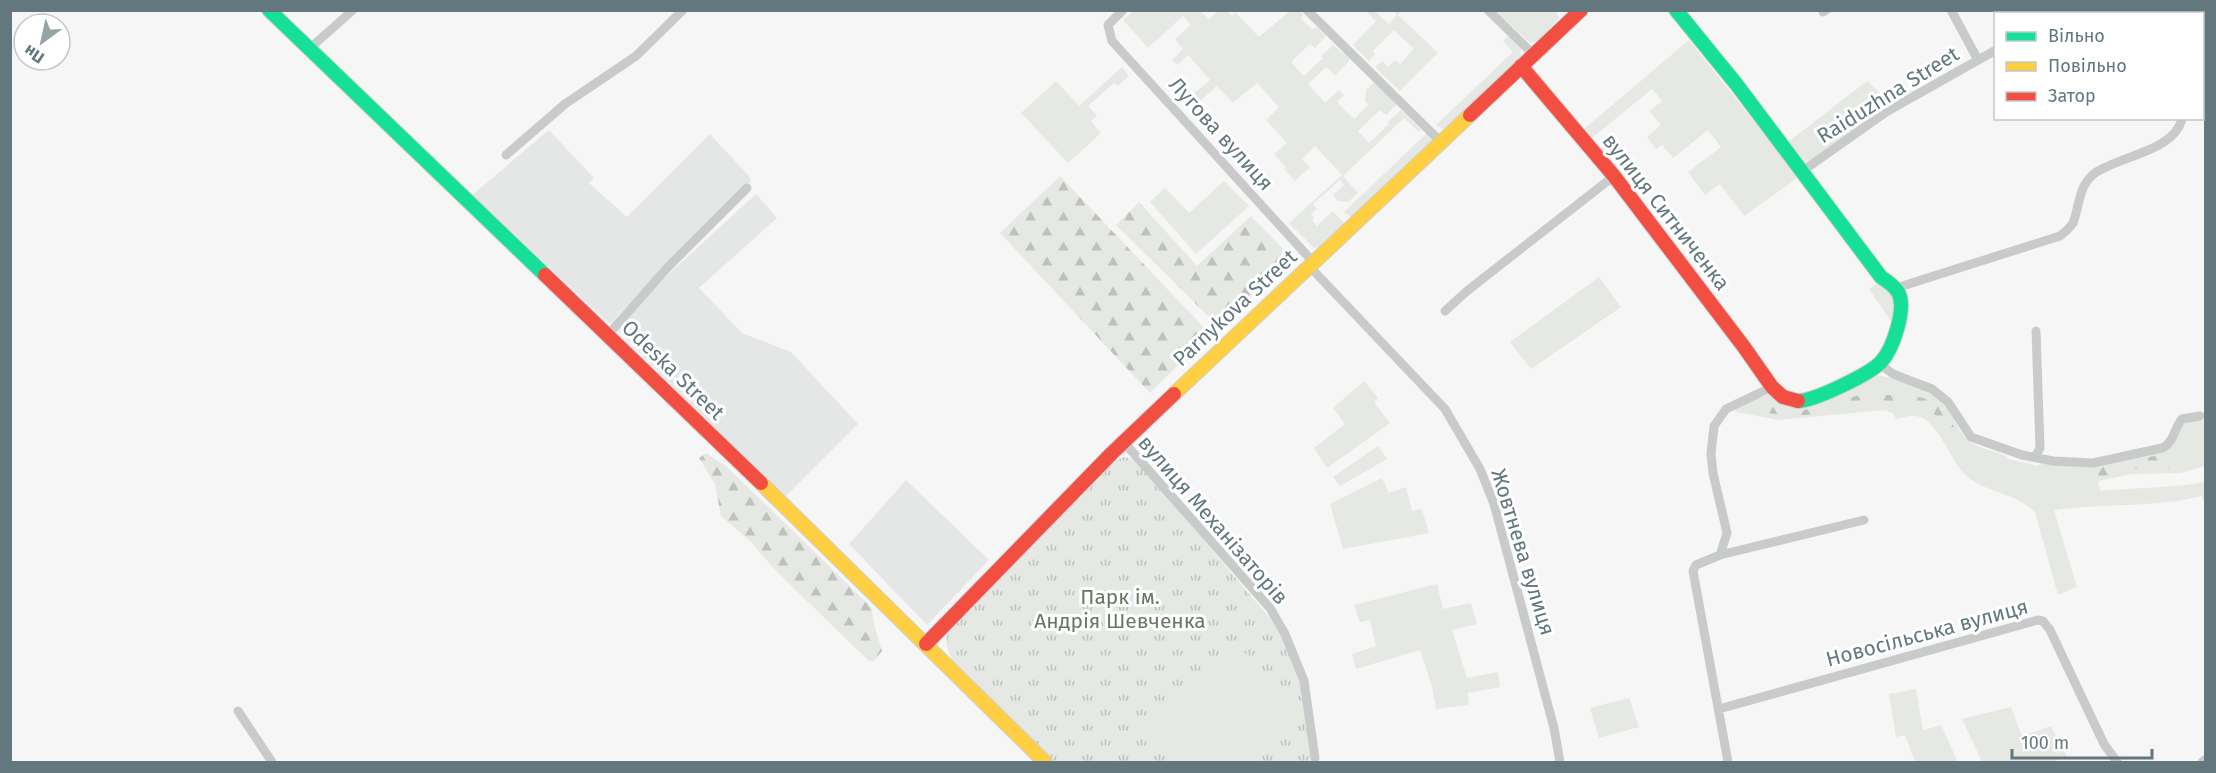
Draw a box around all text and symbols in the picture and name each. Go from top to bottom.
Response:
north arrow [12,12,72,72]
legend [1994,12,2204,120]
text: Вільно [2048,25,2105,47]
text: Пн [21,41,48,68]
street label: Raiduzhna Street [1812,41,1964,149]
text: Повільно [2048,55,2127,77]
street label: Лугова вулиця [1163,72,1279,196]
text: Затор [2048,85,2096,107]
street label: вулиця Ситниченка [1597,128,1735,296]
street label: Parnykova Street [1168,244,1303,372]
street label: Odeska Street [616,315,730,426]
street label: вулиця Механізаторів [1132,430,1294,610]
street label: Жовтнева вулиця [1485,466,1561,638]
park label: Парк ім. Андрія Шевченка [1034,584,1206,634]
street label: Новосільська вулиця [1823,594,2031,672]
scale bar [2012,722,2152,760]
text: 100 m [2021,732,2069,754]

